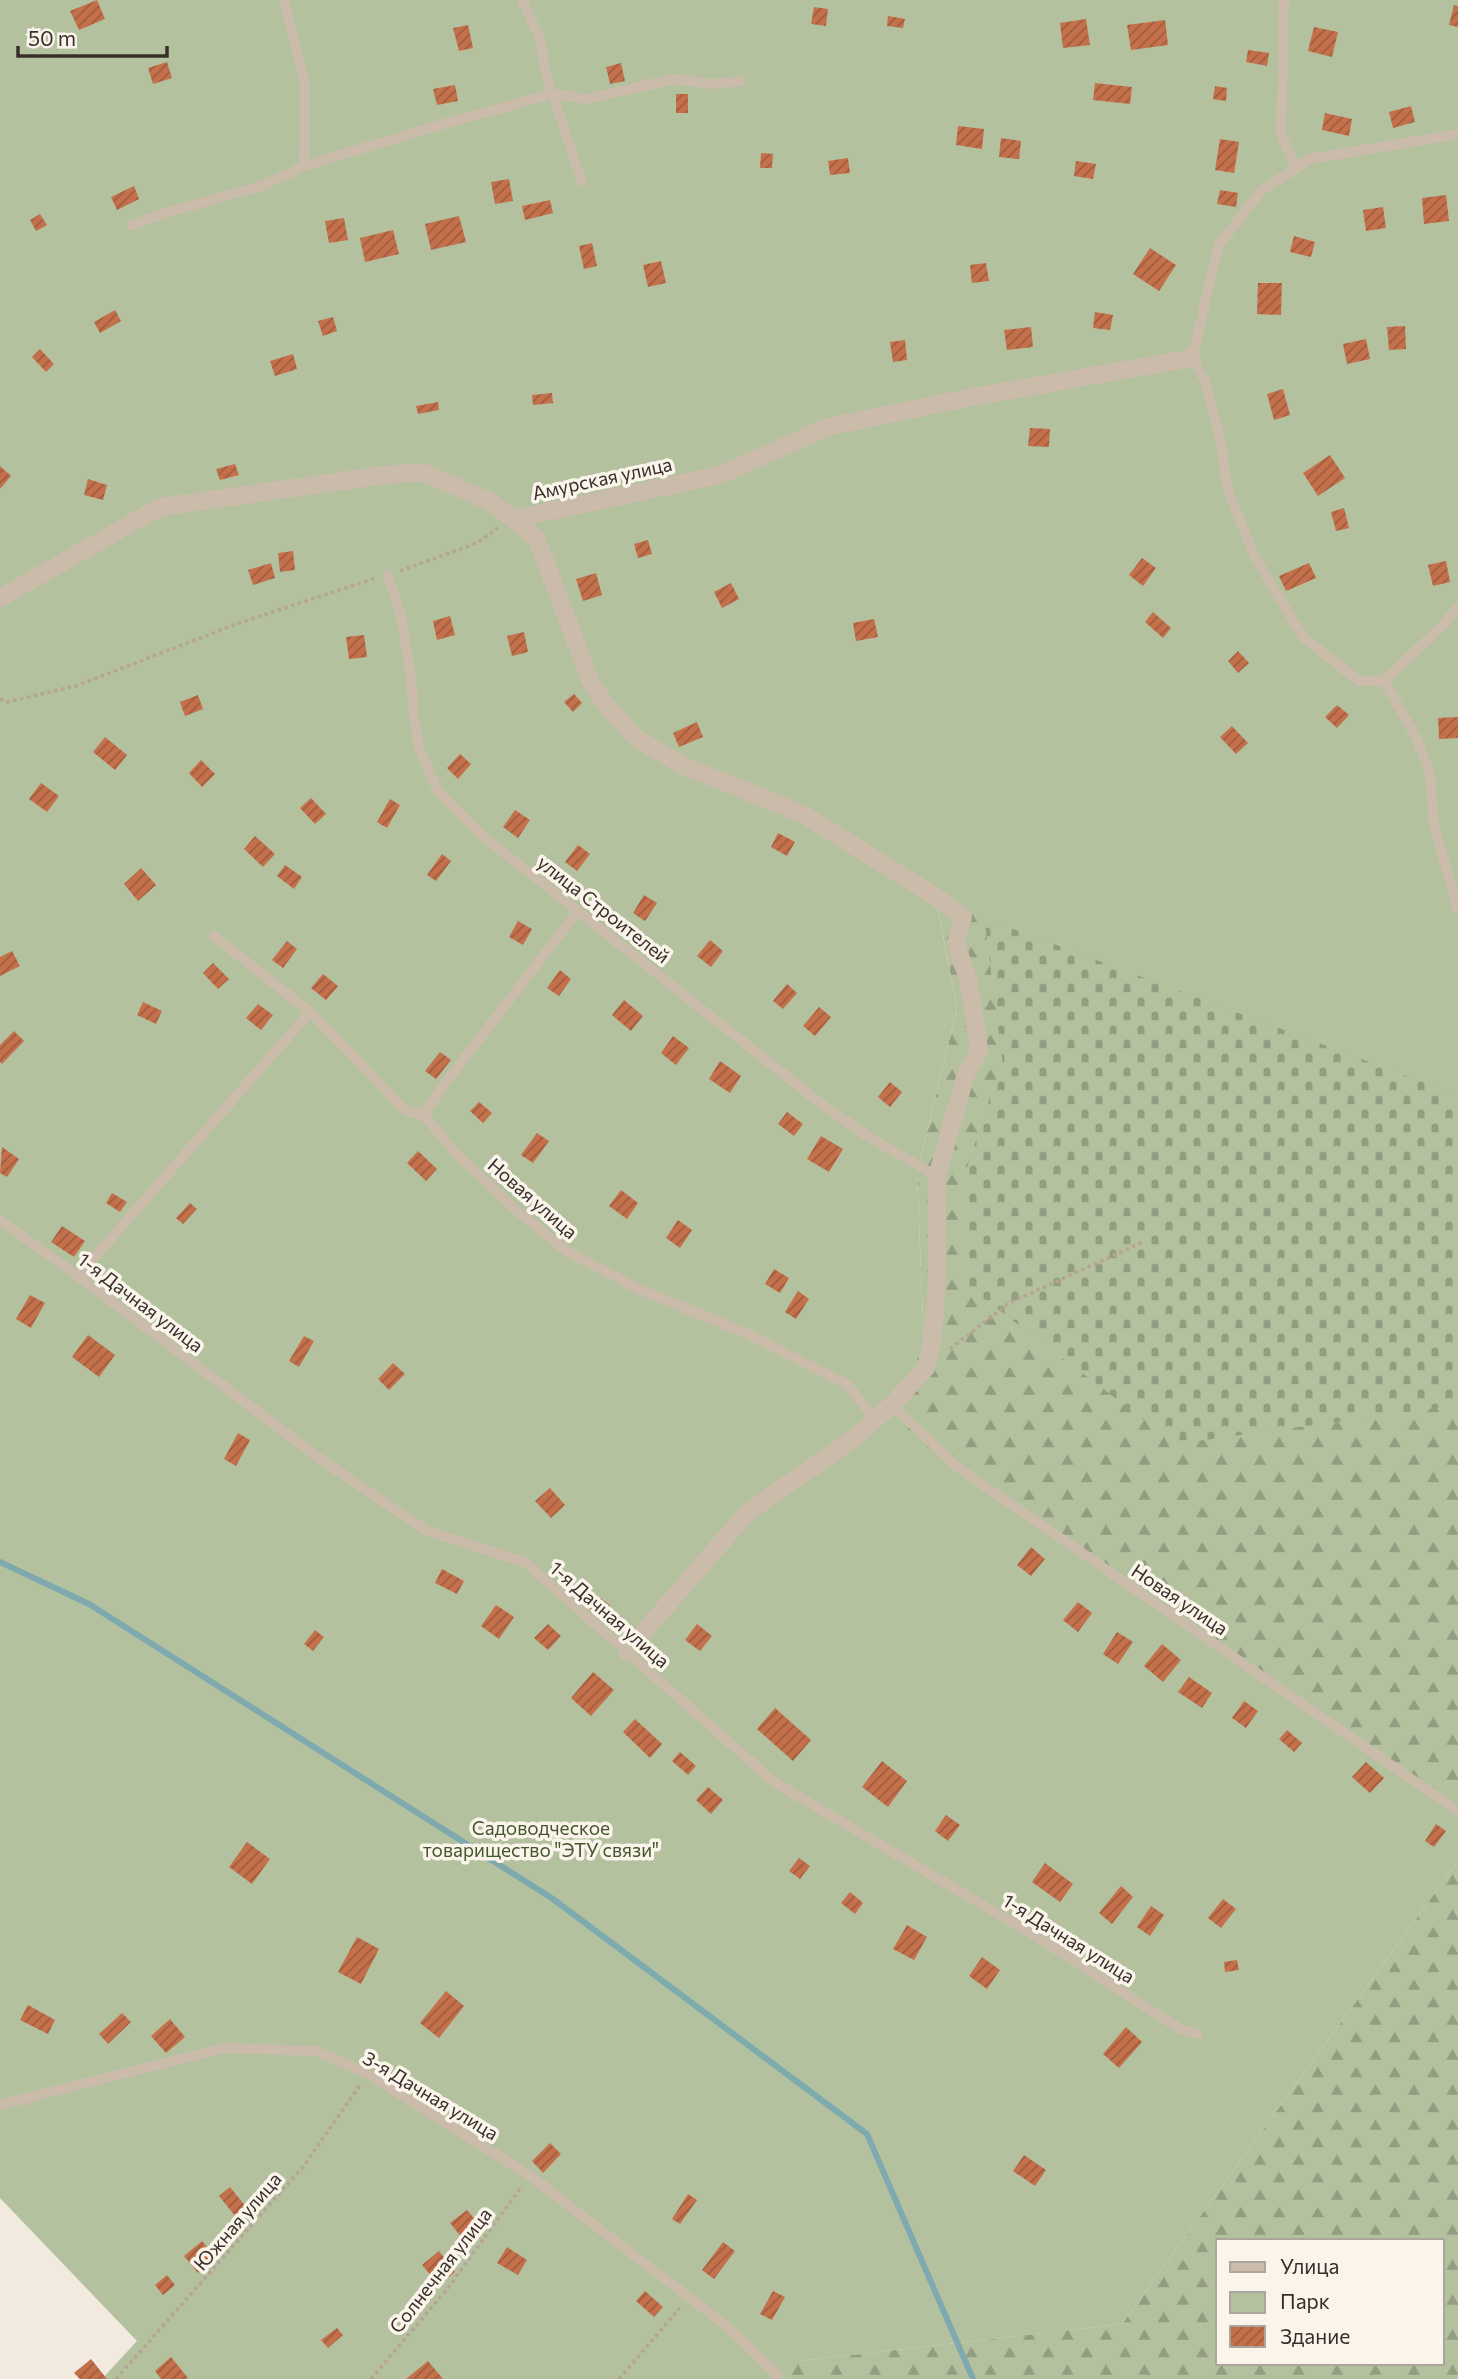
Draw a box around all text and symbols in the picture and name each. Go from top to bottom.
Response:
scale bar [18,14,166,58]
text: 50 m [28,25,76,50]
street label: Амурская улица [530,452,674,504]
street label: улица Строителей [533,850,675,968]
street label: Новая улица [484,1153,582,1243]
street label: 1-я Дачная улица [74,1247,208,1357]
street label: 1-я Дачная улица [546,1556,674,1672]
street label: Новая улица [1128,1558,1232,1640]
park label: Садоводческое товарищество "ЭТУ связи" [423,1816,659,1861]
street label: 1-я Дачная улица [999,1888,1139,1988]
street label: 3-я Дачная улица [359,2046,503,2144]
street label: Южная улица [188,2167,286,2275]
street label: Солнечная улица [384,2203,496,2337]
legend [1216,2239,1444,2365]
text: Улица [1280,2253,1339,2278]
text: Парк [1280,2288,1330,2313]
text: Здание [1280,2323,1350,2348]

